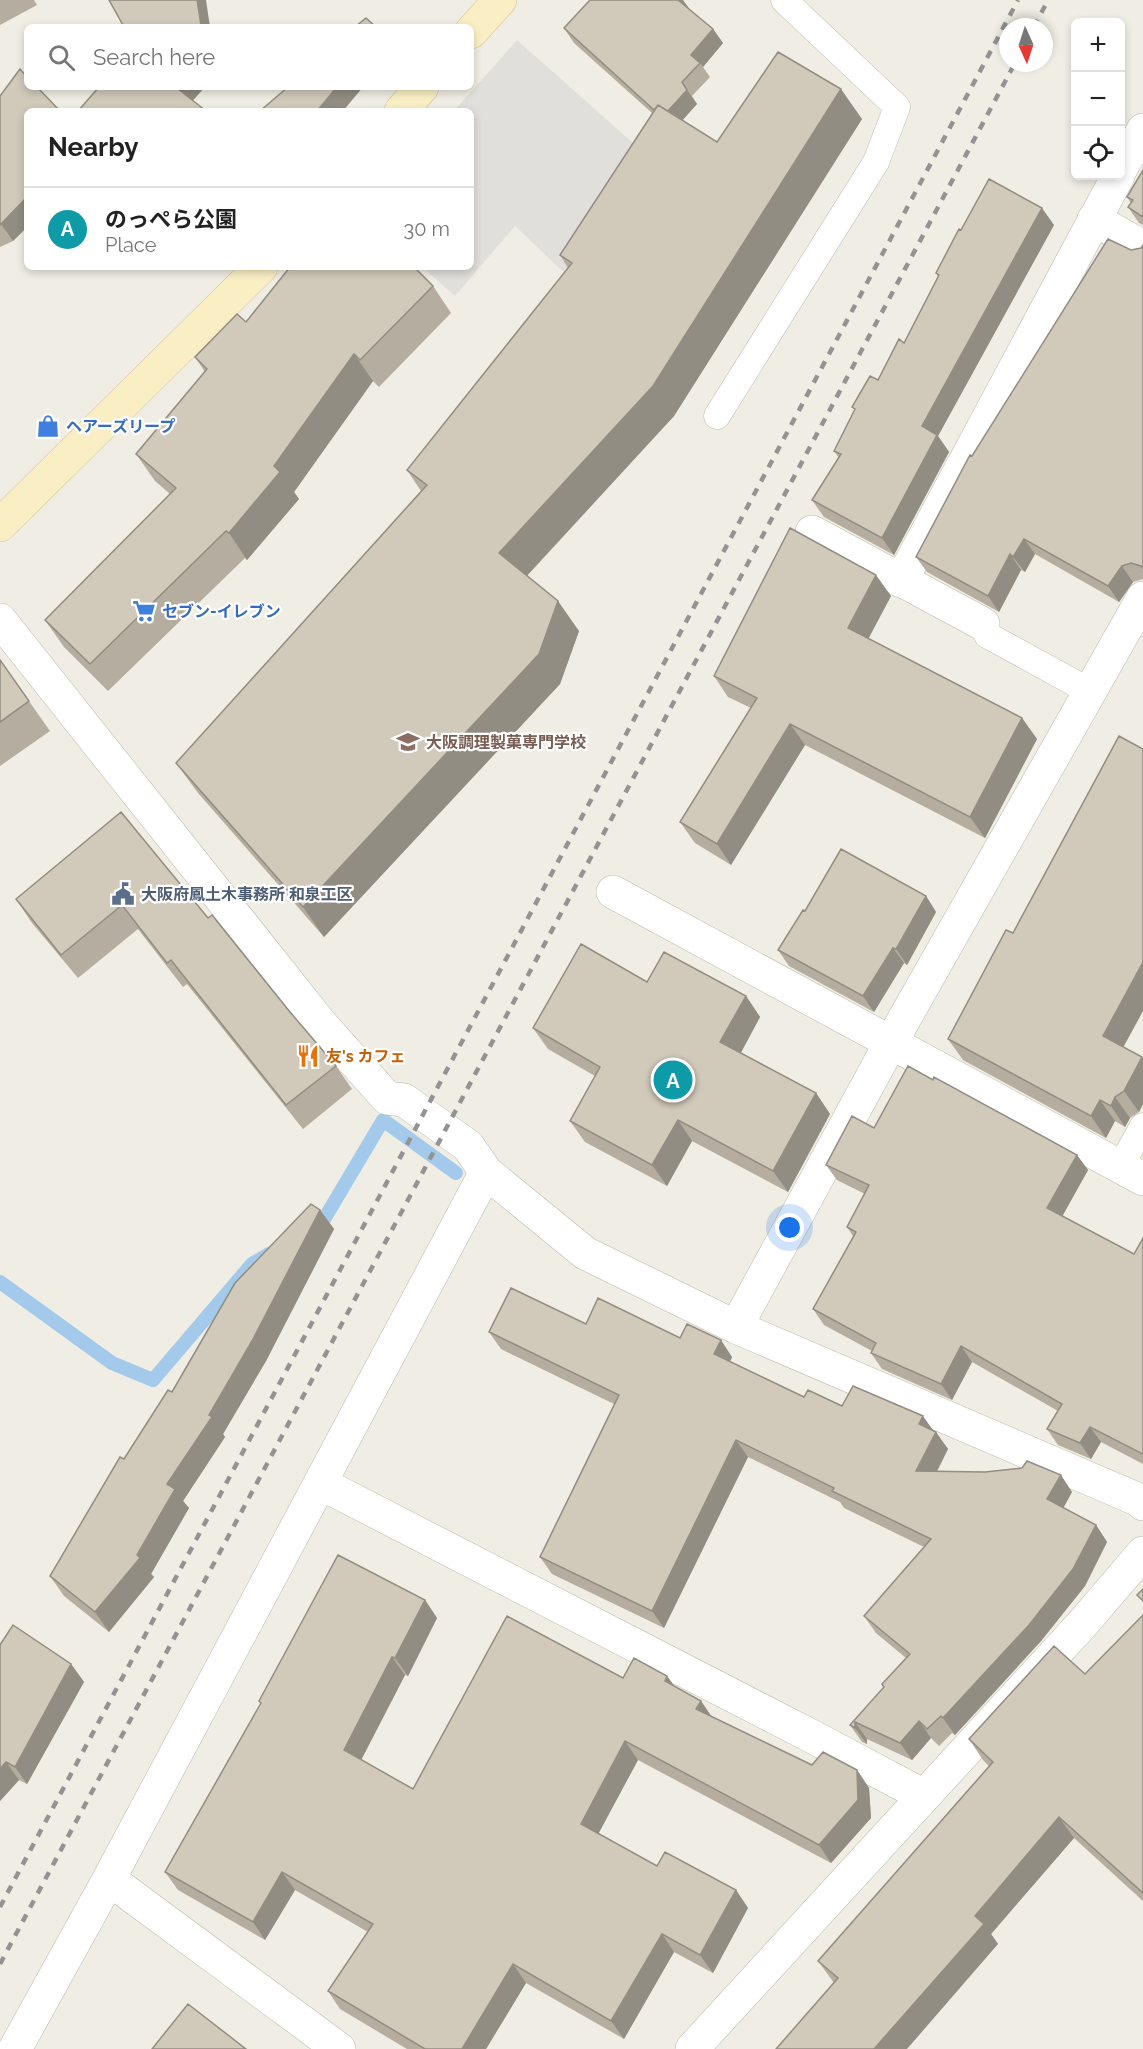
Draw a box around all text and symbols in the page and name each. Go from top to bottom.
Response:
north arrow [999,18,1053,72]
map controls [1071,18,1125,180]
button: + [1071,18,1125,72]
search box [24,24,474,90]
icon: search [45,41,78,74]
text: Search here [93,44,215,70]
button: − [1071,72,1125,126]
button: locate [1071,126,1125,180]
text: Nearby [48,132,138,162]
text: のっぺら公園 [105,206,237,232]
text: A [61,217,74,241]
text: 30 m [404,217,450,241]
text: Place [105,233,156,257]
shop icon: ヘアーズリープ [35,413,61,439]
place label: ヘアーズリープ [66,417,175,436]
supermarket icon: セブン-イレブン [131,598,157,624]
place label: セブン-イレブン [162,602,281,621]
school or university icon: 大阪調理製菓専門学校 [395,729,421,755]
place label: 大阪調理製菓専門学校 [426,733,586,752]
public building icon: 大阪府鳳土木事務所 和泉工区 [110,881,136,907]
place label: 大阪府鳳土木事務所 和泉工区 [141,885,353,904]
restaurant icon: 友's カフェ [295,1043,321,1069]
place label: 友's カフェ [326,1047,406,1066]
pin: A [654,1058,692,1102]
your location [775,1213,804,1242]

